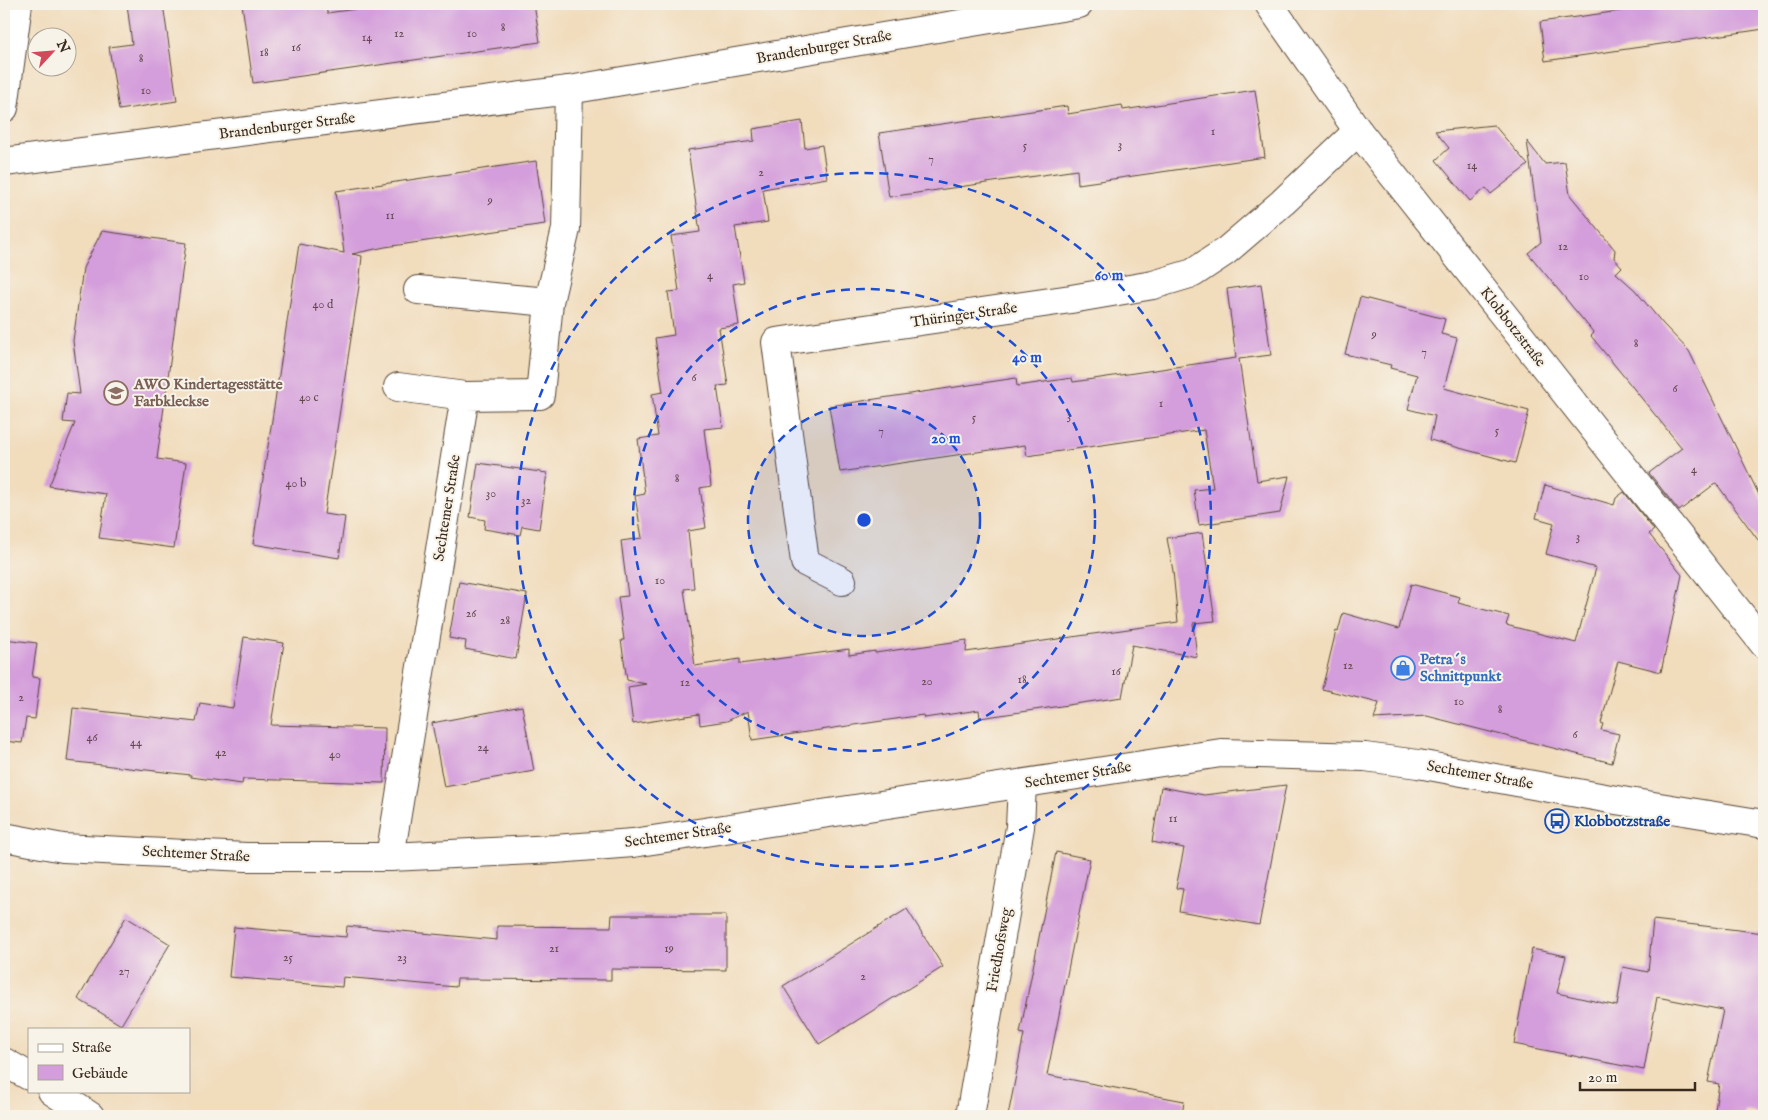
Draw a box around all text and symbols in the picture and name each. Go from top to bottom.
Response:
house number: 8 [501,20,506,35]
house number: 12 [394,26,404,41]
house number: 10 [467,26,477,41]
street label: Brandenburger Straße [755,26,893,68]
north arrow [28,28,78,78]
house number: 14 [362,30,372,45]
text: N [52,36,74,56]
house number: 16 [291,40,302,55]
house number: 18 [259,45,269,60]
house number: 8 [139,51,144,66]
house number: 10 [141,83,151,98]
street label: Brandenburger Straße [218,108,356,144]
house number: 1 [1211,124,1215,139]
house number: 3 [1118,137,1122,152]
house number: 5 [1023,138,1028,153]
house number: 7 [928,152,934,167]
house number: 14 [1467,158,1477,173]
house number: 2 [758,165,764,180]
house number: 9 [486,193,493,208]
house number: 11 [386,208,394,223]
house number: 12 [1558,239,1568,254]
text: 60 m [1095,266,1124,285]
house number: 4 [707,268,713,283]
house number: 10 [1579,269,1589,284]
street label: Klobbotzstraße [1476,283,1550,371]
house number: 40 d [313,297,334,312]
street label: Thüringer Straße [909,298,1019,332]
house number: 9 [1370,327,1377,342]
house number: 8 [1634,336,1639,351]
house number: 7 [1421,345,1427,360]
text: 40 m [1012,348,1042,367]
house number: 6 [691,370,697,385]
place label: AWO Kindertagesstätte Farbkleckse [133,375,283,411]
school or university icon: AWO Kindertagesstätte Farbkleckse [103,380,129,406]
house number: 6 [1672,381,1678,396]
house number: 40 c [299,390,319,405]
house number: 1 [1159,396,1163,411]
house number: 3 [1067,408,1071,423]
house number: 5 [972,410,977,425]
house number: 5 [1495,423,1500,438]
house number: 7 [878,424,884,439]
text: 20 m [931,429,961,448]
street label: Sechtemer Straße [429,453,465,563]
house number: 4 [1691,462,1697,477]
house number: 8 [675,471,680,486]
house number: 40 b [286,476,306,491]
house number: 30 [486,486,496,501]
house number: 32 [521,493,531,508]
centre of rings [855,511,873,529]
house number: 3 [1576,529,1580,544]
house number: 10 [655,573,665,588]
house number: 26 [466,606,477,621]
house number: 28 [500,613,510,628]
place label: Petra´s Schnittpunkt [1420,650,1502,686]
shop icon: Petra´s Schnittpunkt [1390,655,1416,681]
house number: 12 [1343,658,1353,673]
house number: 16 [1111,664,1122,679]
house number: 18 [1017,672,1027,687]
house number: 20 [921,674,933,689]
house number: 12 [680,675,690,690]
house number: 2 [18,690,24,705]
house number: 10 [1454,694,1464,709]
house number: 8 [1498,702,1503,717]
house number: 6 [1572,727,1578,742]
house number: 46 [87,730,98,745]
house number: 44 [130,735,142,750]
house number: 24 [477,740,489,755]
house number: 42 [215,745,227,760]
house number: 40 [329,747,341,762]
street label: Sechtemer Straße [1425,756,1535,794]
street label: Sechtemer Straße [1023,757,1133,793]
bus stop icon: Klobbotzstraße [1544,808,1570,834]
house number: 11 [1169,811,1177,826]
place label: Klobbotzstraße [1574,812,1670,831]
street label: Sechtemer Straße [623,818,733,852]
street label: Sechtemer Straße [142,842,250,866]
street label: Friedhofsweg [982,906,1016,994]
house number: 21 [549,941,559,956]
house number: 19 [664,941,674,956]
house number: 25 [283,950,294,965]
house number: 23 [397,950,407,965]
house number: 27 [118,964,130,979]
house number: 2 [860,969,866,984]
legend [28,1028,190,1092]
text: Straße [72,1038,112,1057]
scale bar [1580,1060,1696,1092]
text: Gebäude [72,1064,128,1083]
text: 20 m [1588,1068,1618,1087]

